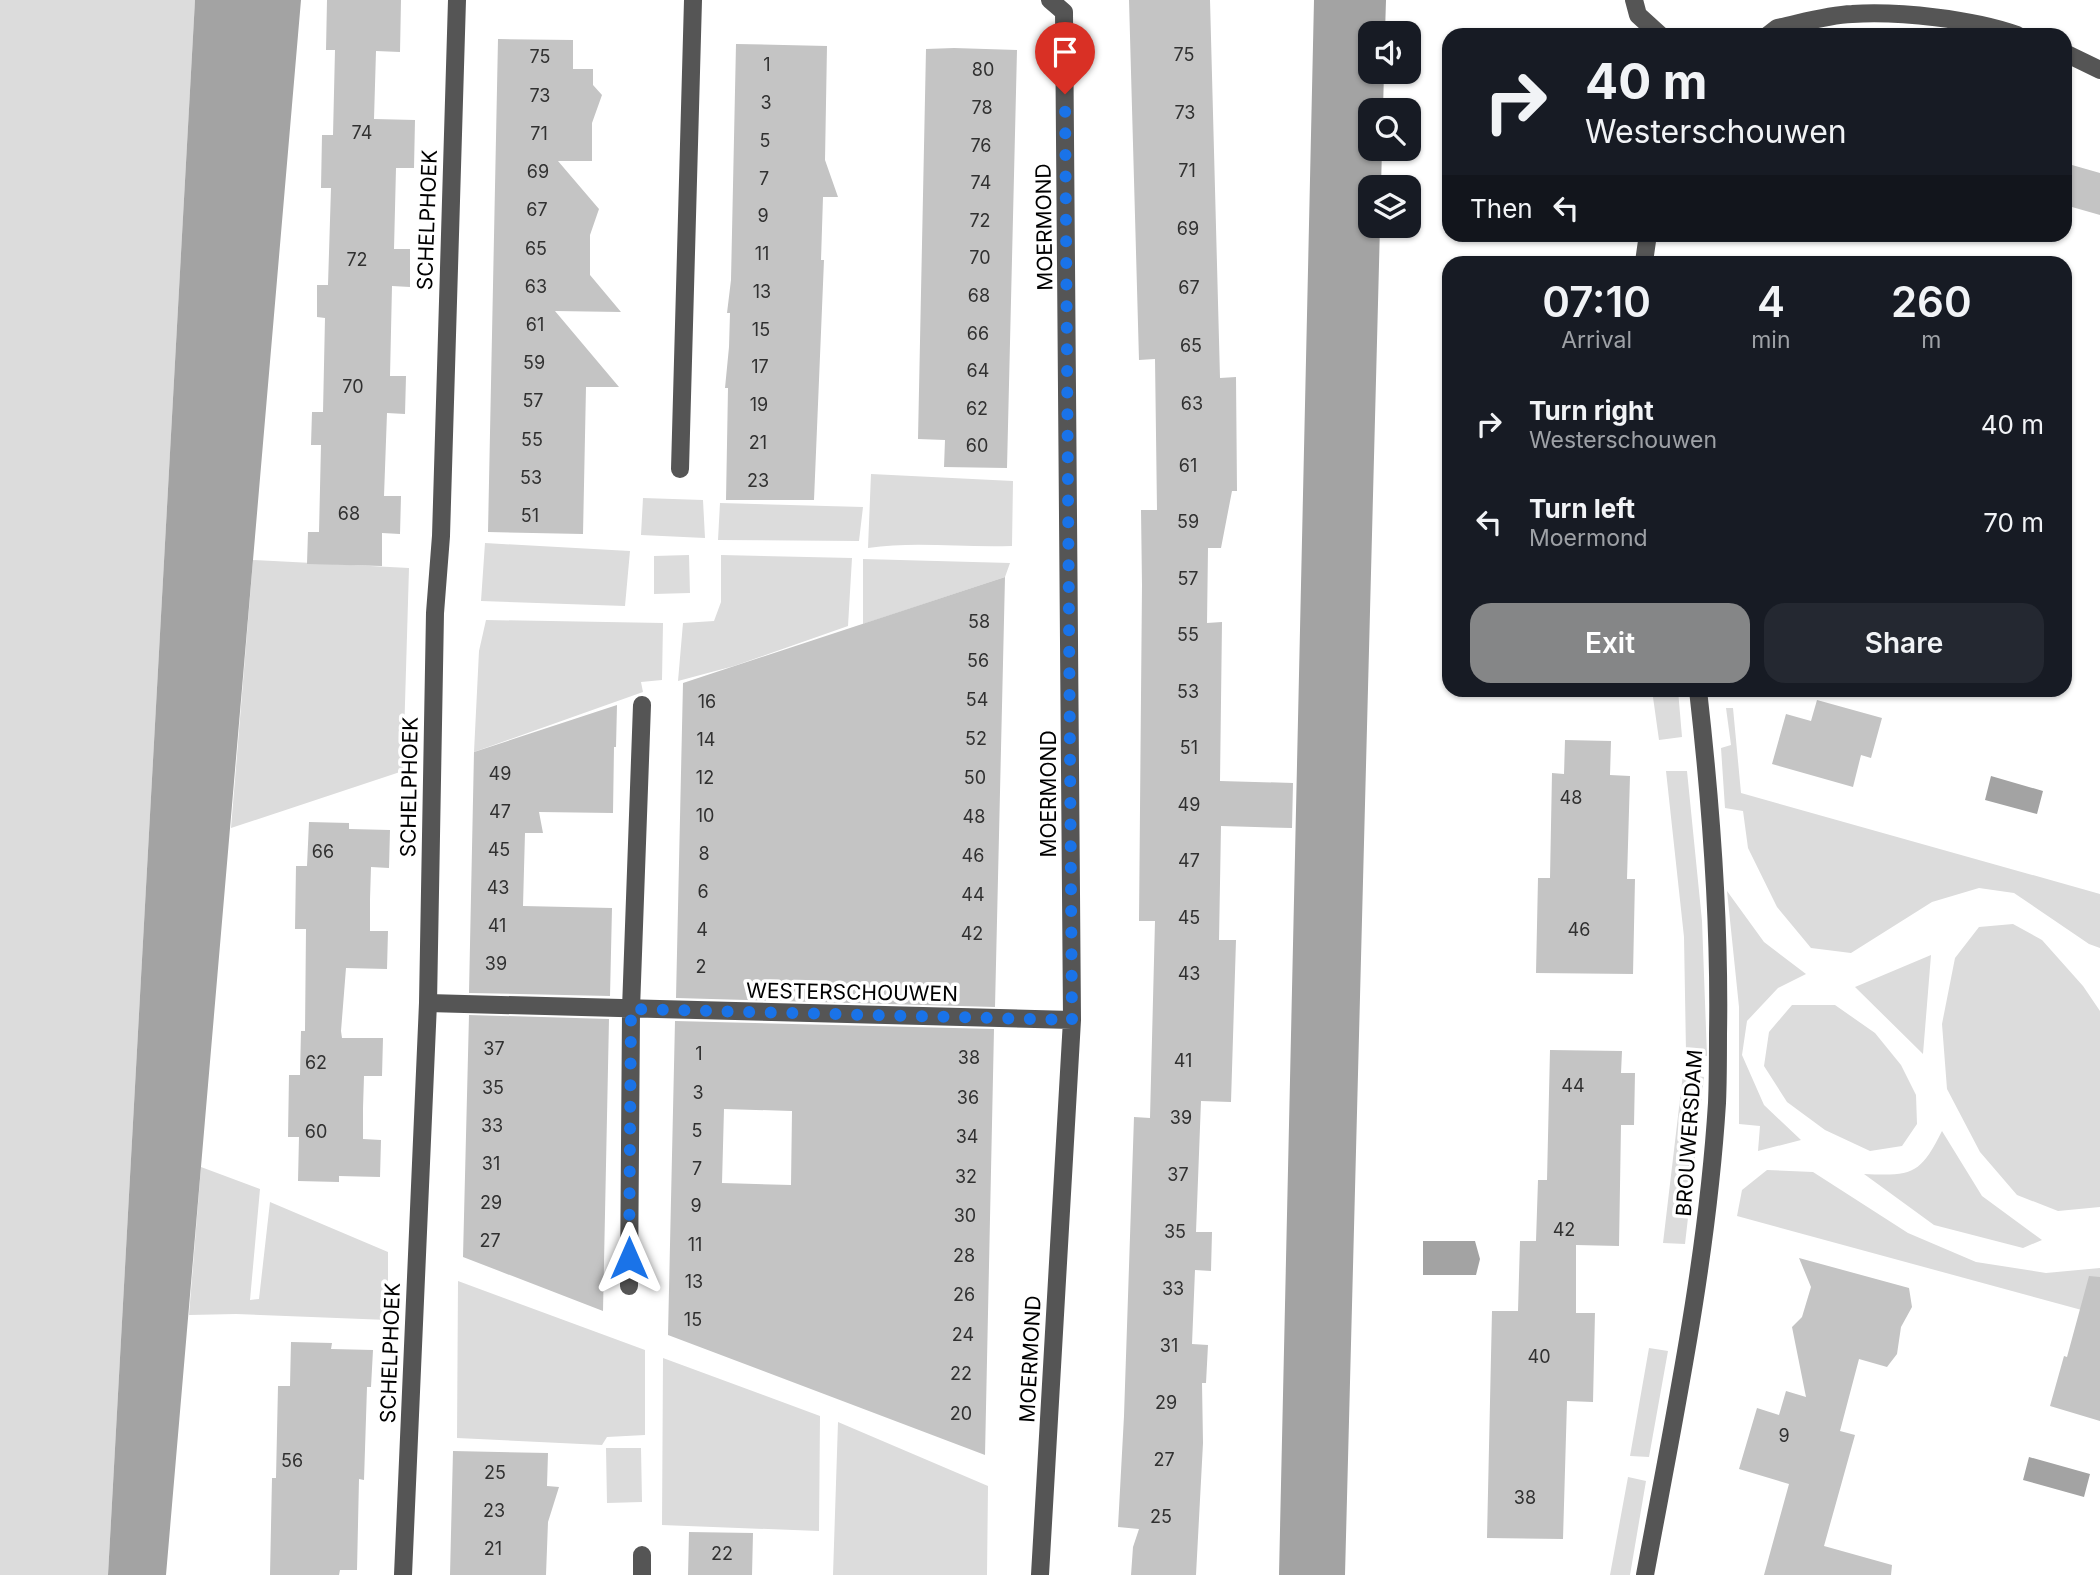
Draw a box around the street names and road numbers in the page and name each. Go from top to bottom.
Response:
street label: SCHELPHOEK [412,149,442,291]
street label: MOERMOND [1030,163,1058,291]
street label: SCHELPHOEK [395,716,423,858]
street label: MOERMOND [1036,730,1061,858]
street label: WESTERSCHOUWEN [746,978,958,1006]
street label: BROUWERSDAM [1671,1049,1707,1217]
street label: SCHELPHOEK [375,1282,405,1424]
street label: MOERMOND [1014,1295,1046,1423]

